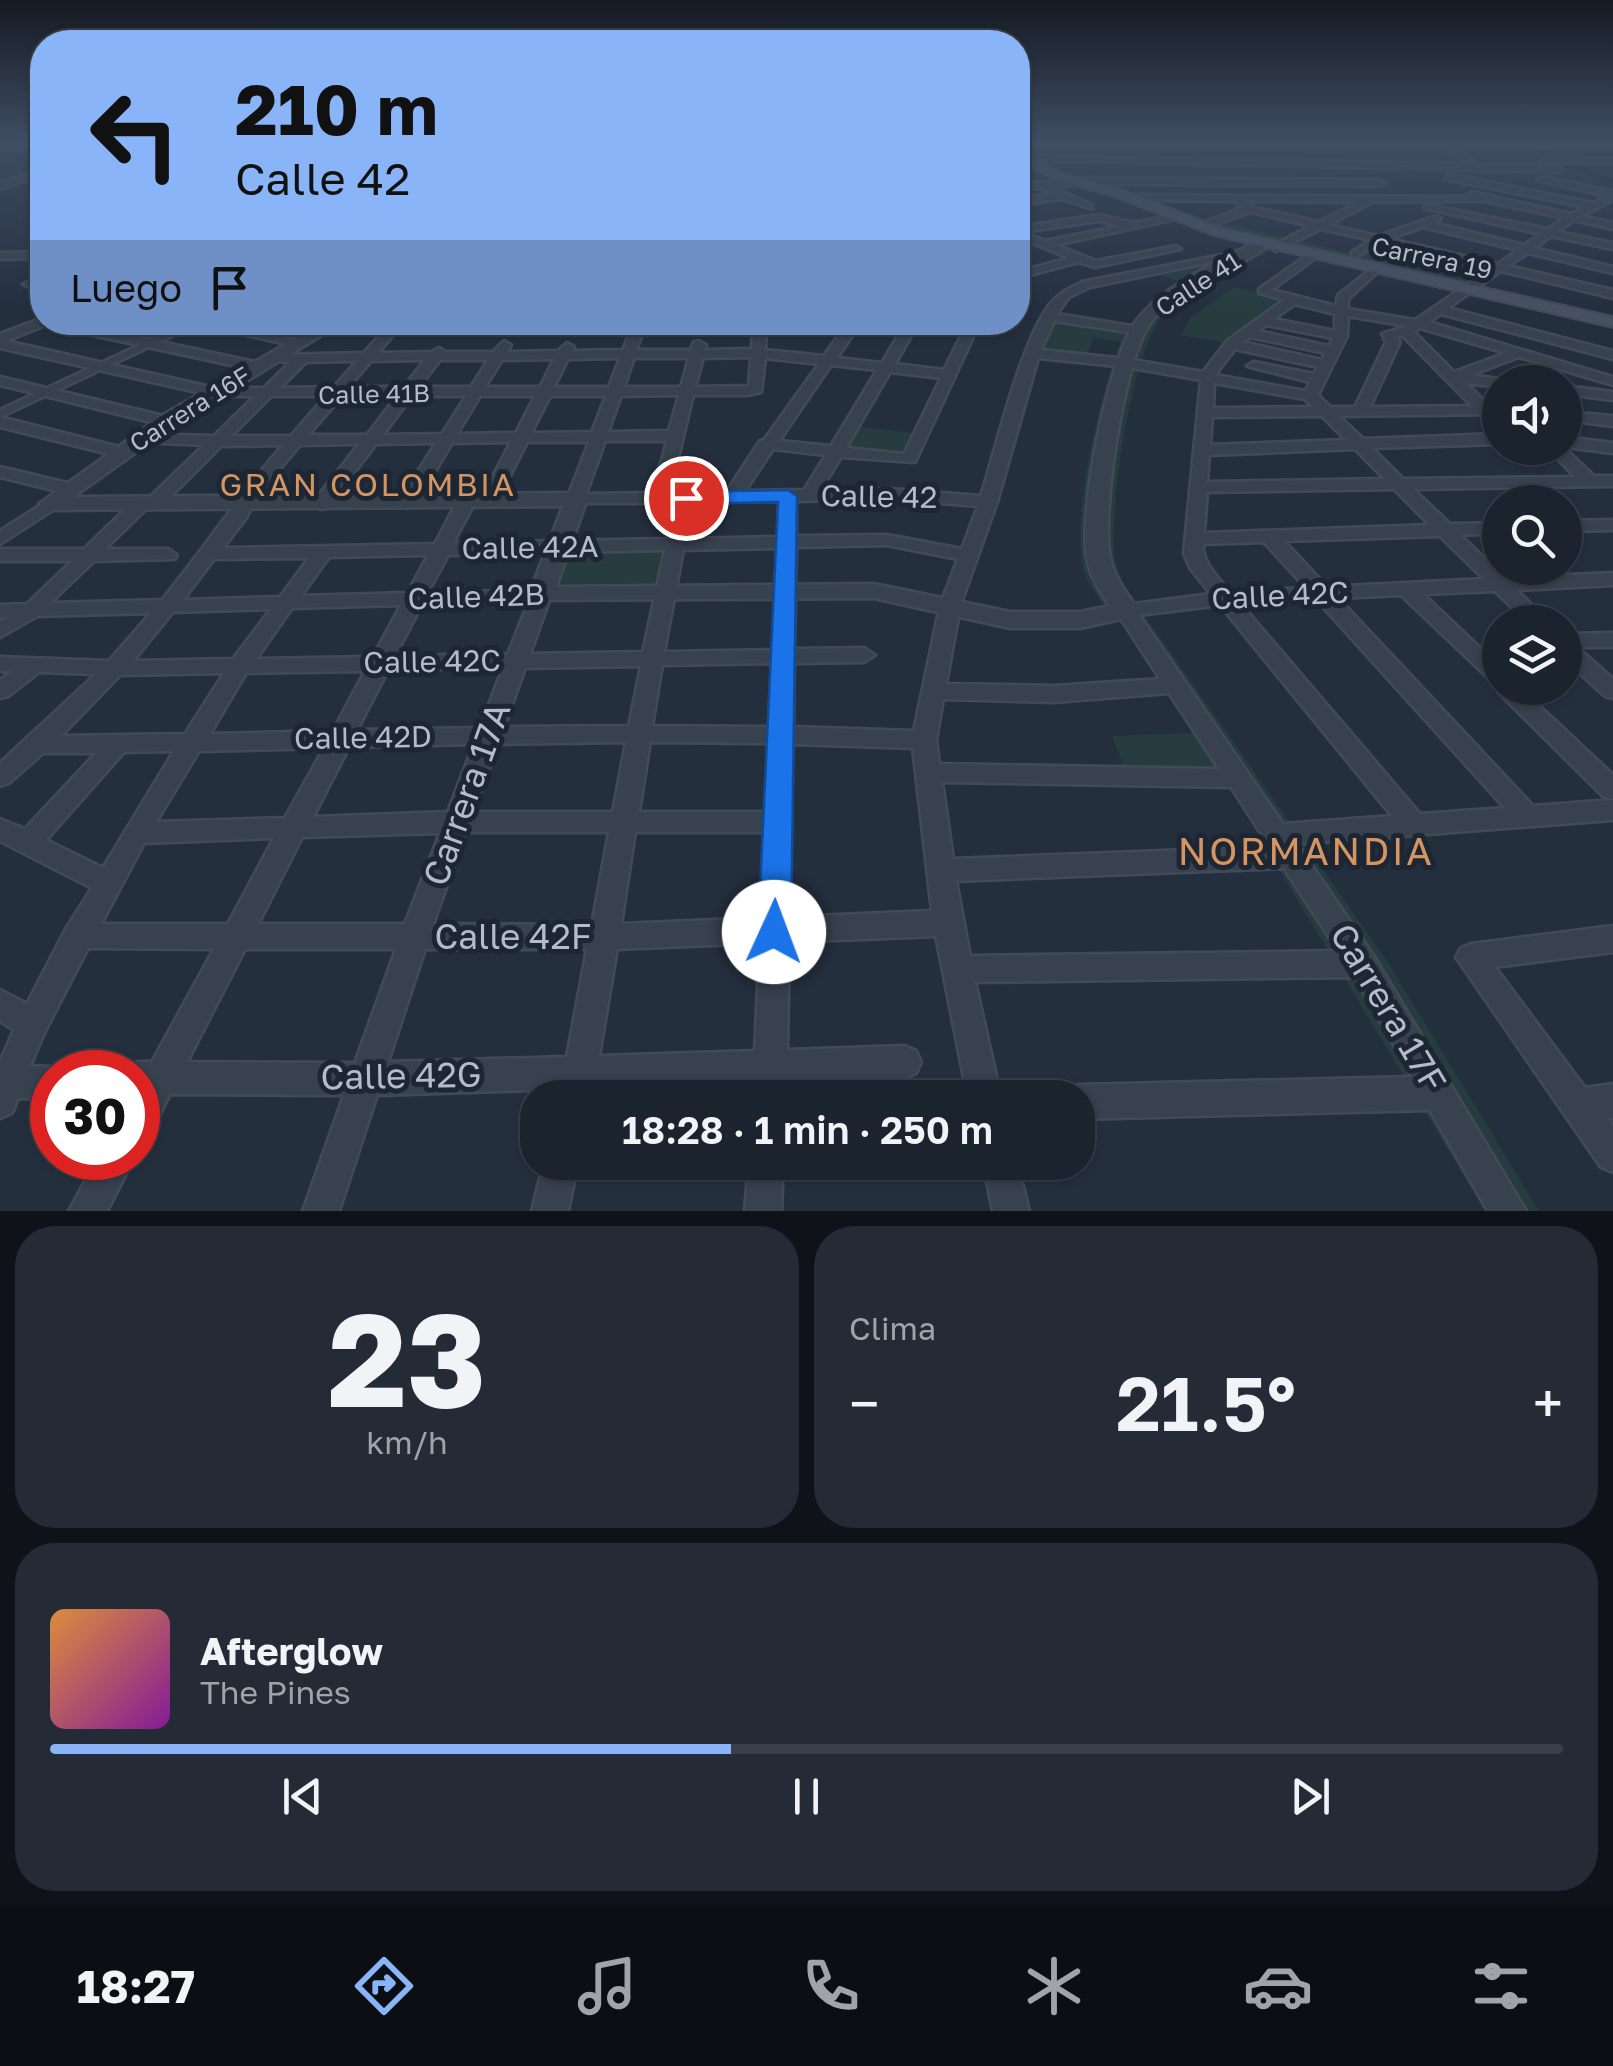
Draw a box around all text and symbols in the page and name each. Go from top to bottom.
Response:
text: 210 m [235,66,438,150]
icon: left [70,70,200,200]
text: Calle 42 [235,151,410,205]
street label: Carrera 19 [1369,230,1495,285]
street label: Calle 41 [1149,245,1246,322]
icon: arrive [202,260,257,315]
text: Luego [70,265,182,310]
street label: Carrera 16F [123,359,256,458]
map controls [1482,365,1582,705]
button: sound [1482,365,1582,465]
street label: Calle 41B [318,377,430,410]
pin [644,456,729,541]
district label: GRAN COLOMBIA [219,465,517,503]
icon: arrive [659,471,714,526]
street label: Calle 42 [820,477,938,515]
button: search [1482,485,1582,585]
street label: Calle 42A [461,528,599,566]
street label: Calle 42C [1210,573,1349,617]
street label: Calle 42B [407,576,545,616]
button: layers [1482,605,1582,705]
street label: Calle 42C [363,642,501,680]
street label: Carrera 17A [414,696,519,891]
street label: Calle 42D [294,718,432,756]
district label: NORMANDIA [1178,828,1434,873]
position arrow [722,880,826,984]
street label: Calle 42F [434,915,592,957]
street label: Carrera 17F [1322,916,1456,1099]
speed limit sign: 30 [30,1050,160,1180]
street label: Calle 42G [320,1053,482,1097]
text: 18:28 · 1 min · 250 m [622,1107,993,1152]
text: 23 [328,1280,486,1436]
text: Clima [849,1309,936,1347]
text: 21.5° [1116,1357,1296,1448]
text: − [849,1370,879,1436]
text: + [1533,1370,1563,1436]
text: km/h [366,1423,448,1461]
text: Afterglow [200,1628,383,1673]
text: The Pines [200,1673,351,1711]
icon: previous [275,1769,330,1824]
icon: pause [779,1769,834,1824]
icon: next [1283,1769,1338,1824]
icon: directions [349,1951,419,2021]
icon: music [572,1951,642,2021]
icon: phone [796,1951,866,2021]
icon: climate [1019,1951,1089,2021]
icon: car [1243,1951,1313,2021]
icon: filters [1466,1951,1536,2021]
text: 18:27 [77,1959,195,2013]

